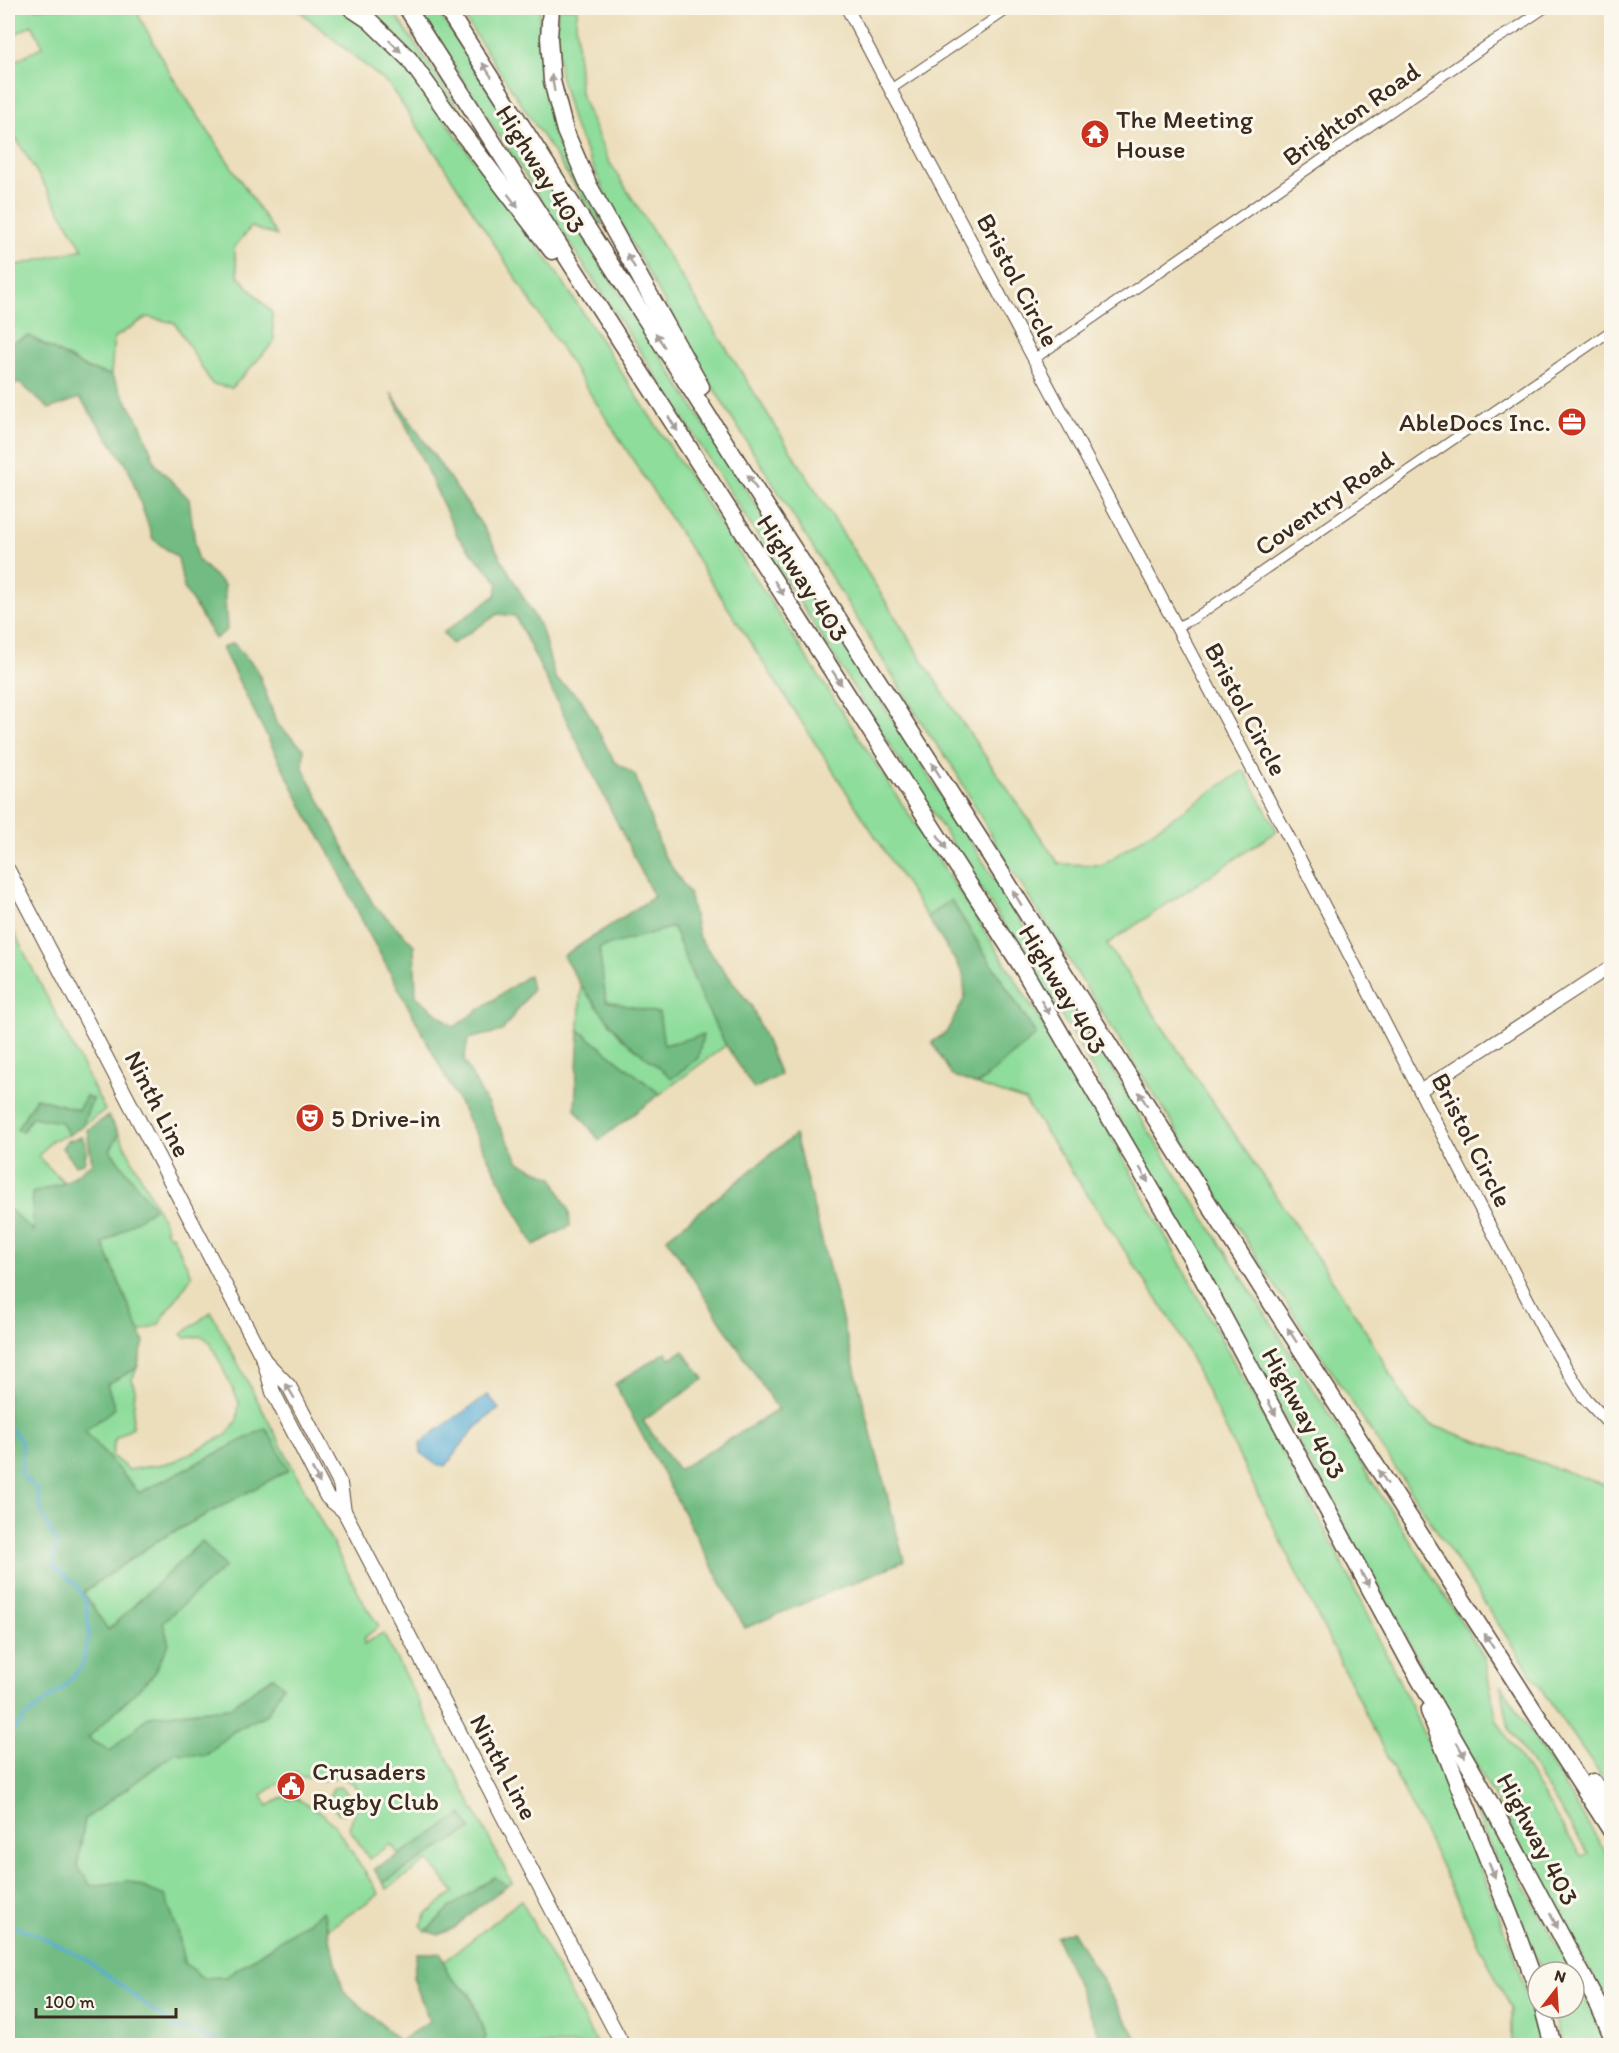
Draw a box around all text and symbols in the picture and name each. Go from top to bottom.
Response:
one-way arrow [388,38,402,52]
street label: Brighton Road [1276,55,1426,173]
one-way arrow [482,62,493,78]
one-way arrow [549,73,558,92]
street label: Highway 403 [489,99,593,239]
place label: The Meeting House [1116,103,1254,165]
temple icon: The Meeting House [1079,118,1111,150]
one-way arrow [507,192,519,208]
street label: Bristol Circle [969,208,1067,352]
one-way arrow [626,252,636,269]
one-way arrow [654,332,665,349]
place label: AbleDocs Inc. [1399,406,1551,438]
office icon: AbleDocs Inc. [1556,406,1588,438]
one-way arrow [667,416,678,432]
street label: Coventry Road [1248,443,1400,563]
one-way arrow [746,474,757,490]
street label: Highway 403 [750,508,856,648]
one-way arrow [773,580,784,596]
street label: Bristol Circle [1197,637,1295,781]
one-way arrow [831,670,842,686]
one-way arrow [931,762,942,778]
one-way arrow [936,834,947,850]
one-way arrow [1012,890,1023,907]
street label: Highway 403 [1012,918,1114,1060]
one-way arrow [1040,999,1051,1015]
street label: Ninth Line [118,1045,198,1163]
street label: Bristol Circle [1424,1067,1520,1213]
one-way arrow [1137,1091,1148,1107]
theatre icon: 5 Drive-in [294,1102,326,1134]
place label: 5 Drive-in [331,1102,441,1134]
one-way arrow [1139,1167,1149,1184]
one-way arrow [1287,1327,1298,1343]
street label: Highway 403 [1255,1342,1353,1484]
one-way arrow [285,1383,296,1399]
one-way arrow [1267,1399,1277,1416]
one-way arrow [311,1467,321,1484]
one-way arrow [1378,1469,1389,1485]
one-way arrow [1360,1571,1370,1588]
one-way arrow [1483,1633,1494,1649]
street label: Ninth Line [463,1709,545,1825]
one-way arrow [1456,1742,1466,1759]
place label: Crusaders Rugby Club [312,1755,439,1817]
street label: Highway 403 [1490,1767,1586,1911]
public building icon: Crusaders Rugby Club [275,1770,307,1802]
one-way arrow [1488,1861,1497,1879]
one-way arrow [1549,1913,1559,1930]
north arrow [1526,1960,1586,2020]
text: N [1552,1965,1568,1987]
scale bar [36,1981,176,2019]
text: 100 m [45,1991,95,2013]

